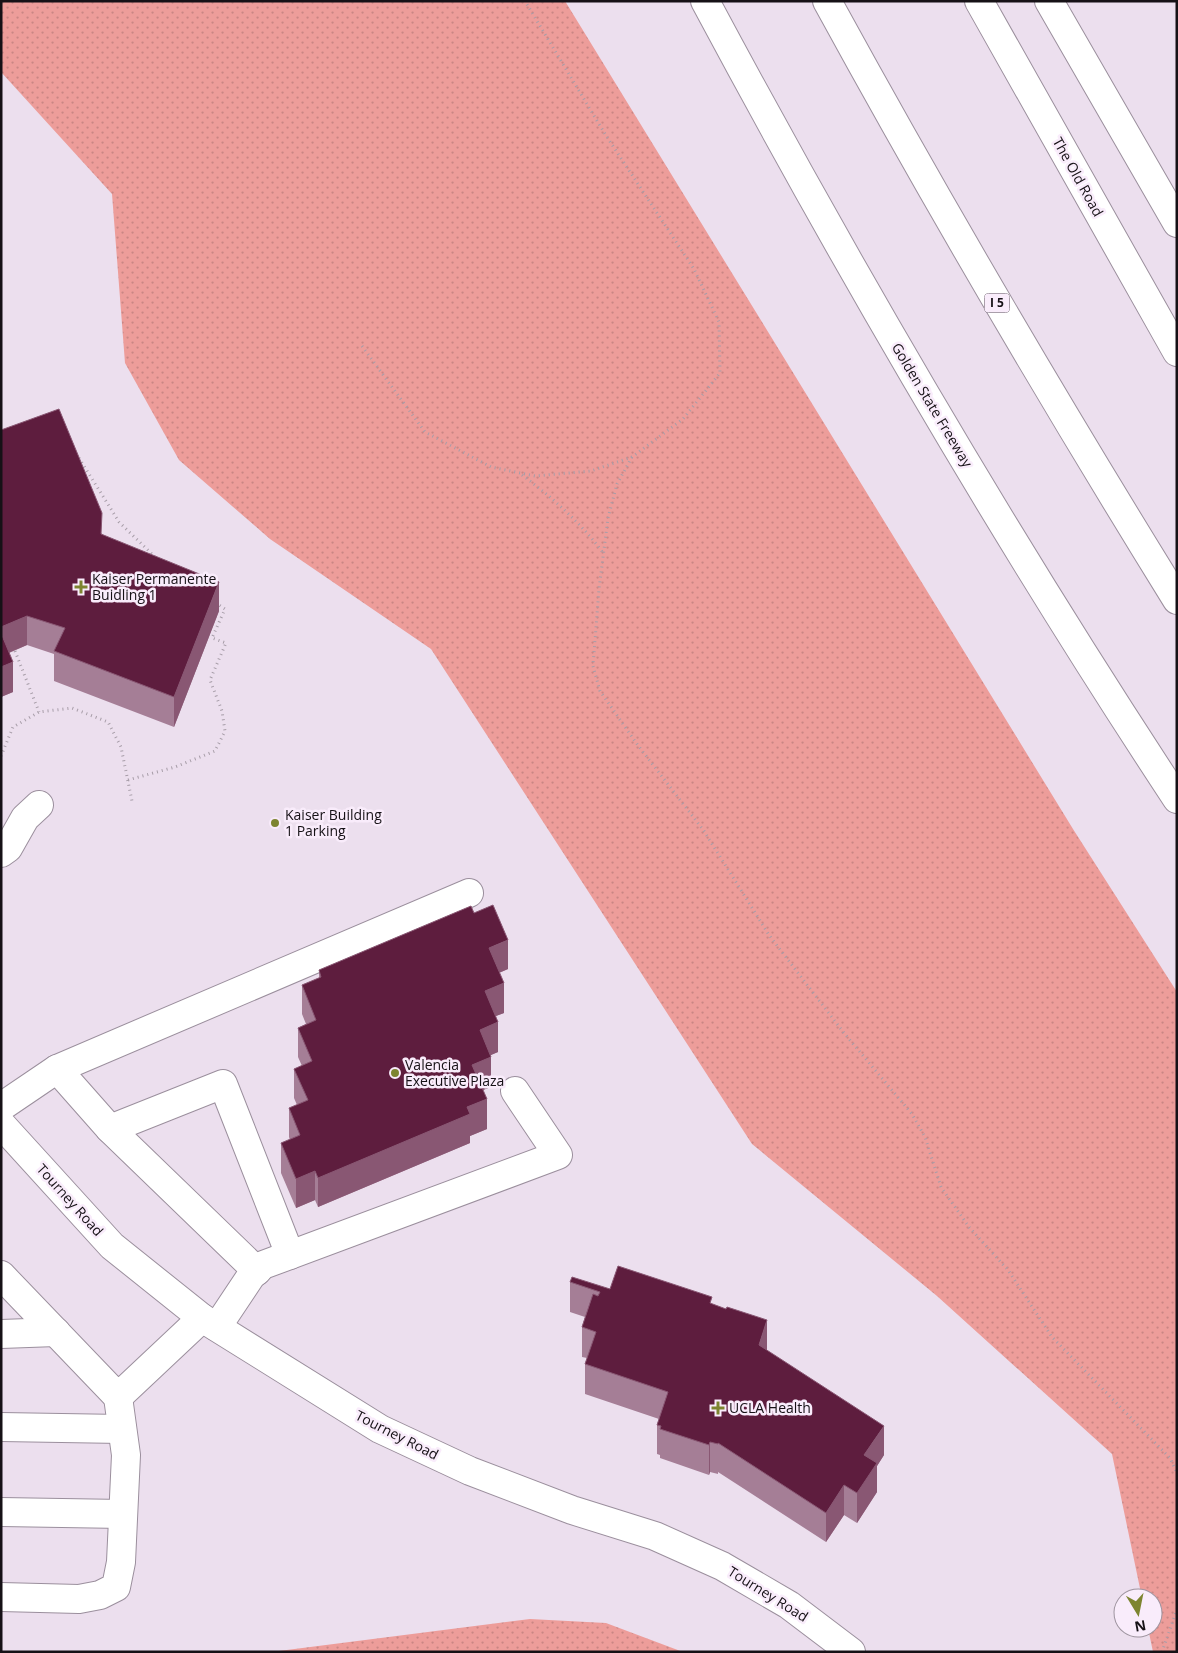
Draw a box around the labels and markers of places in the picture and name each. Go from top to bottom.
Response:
place label: Kaiser Permanente Buidling 1 [92,569,217,604]
marker: Kaiser Permanente Buidling 1 [74,580,88,594]
place label: Kaiser Building 1 Parking [285,805,382,840]
marker: Kaiser Building 1 Parking [269,817,281,829]
place label: Valencia Executive Plaza [405,1055,504,1090]
marker: Valencia Executive Plaza [389,1067,401,1079]
place label: UCLA Health [729,1398,811,1417]
marker: UCLA Health [711,1401,725,1415]

